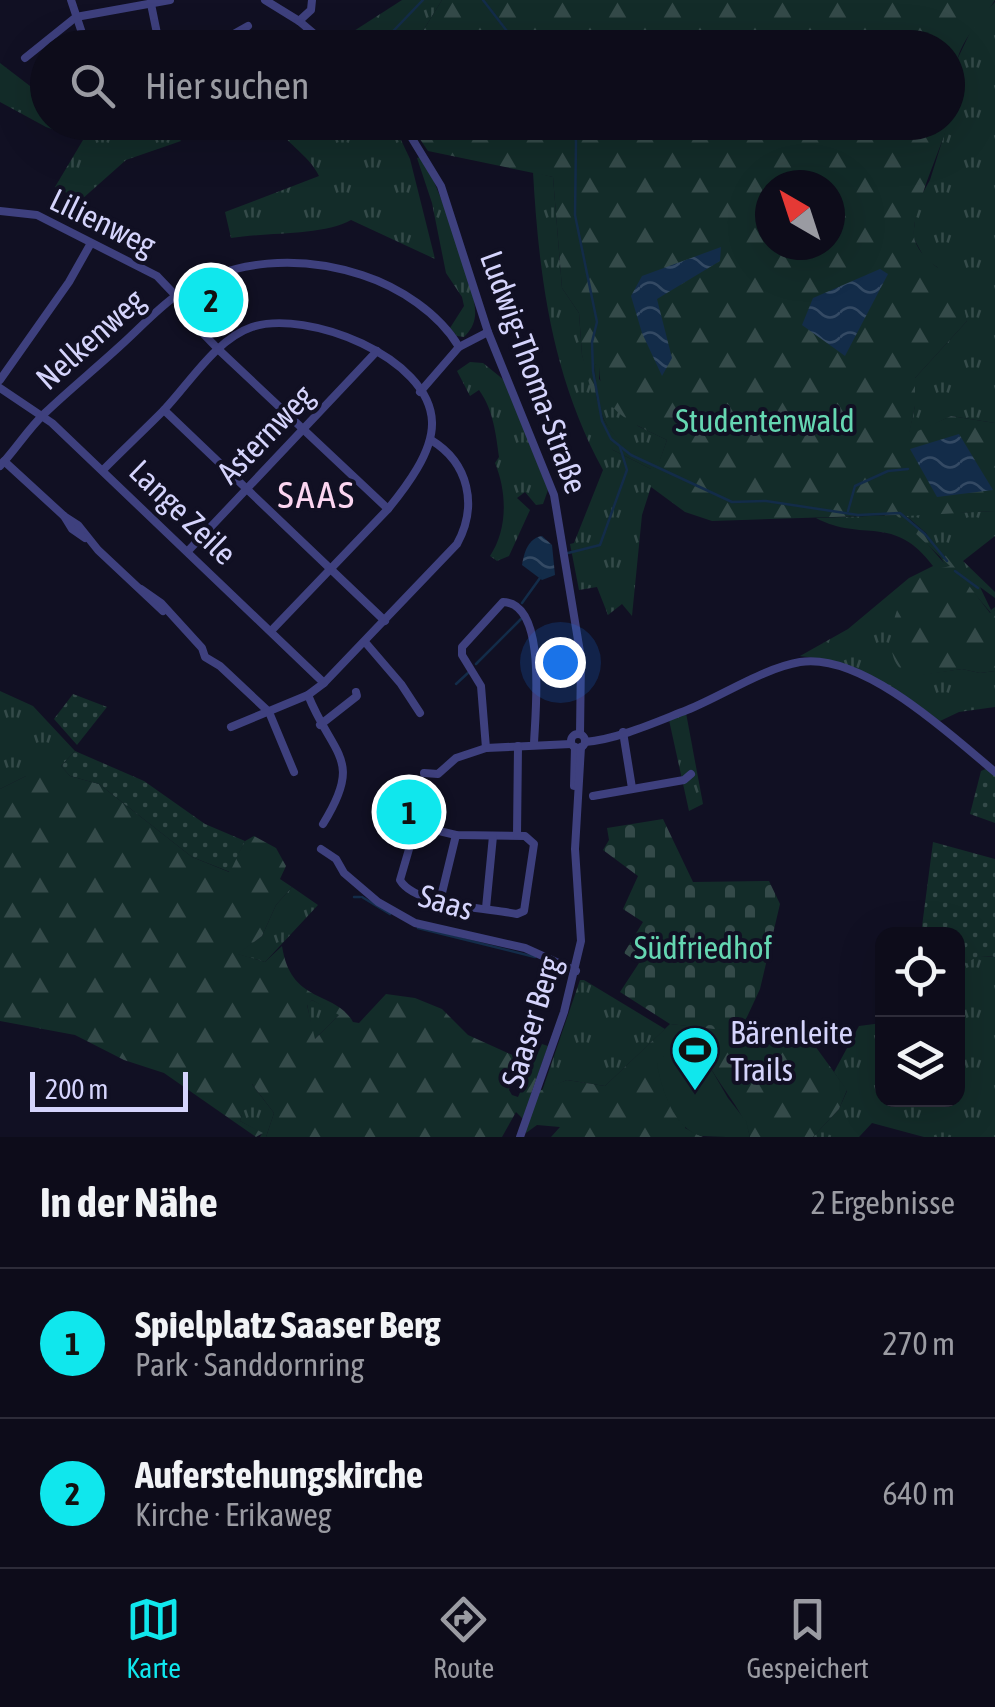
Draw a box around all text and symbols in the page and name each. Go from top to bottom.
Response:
search box [30,30,965,140]
icon: search [65,58,120,113]
text: Hier suchen [145,64,309,107]
north arrow [755,170,845,260]
street label: Lilienweg [44,181,162,263]
street label: Ludwig-Thoma-Straße [473,246,595,498]
pin: 2 [178,262,244,338]
street label: Nelkenweg [28,281,152,397]
street label: Asternweg [209,377,321,491]
park label: Studentenwald [675,402,855,439]
street label: Lange Zeile [122,452,244,572]
district label: SAAS [277,473,357,516]
your location [535,637,586,688]
pin: 1 [376,774,442,850]
street label: Saas [415,877,477,927]
map controls [875,927,965,1107]
button: locate [875,927,965,1017]
park label: Südfriedhof [634,929,772,966]
street label: Saaser Berg [494,952,568,1092]
place label: Bärenleite Trails [730,1014,853,1088]
button: layers [875,1017,965,1107]
sports icon: Bärenleite Trails [669,1024,721,1092]
scale bar [30,1067,188,1112]
text: 200 m [45,1073,108,1105]
text: In der Nähe [40,1178,218,1226]
text: 2 Ergebnisse [811,1184,955,1221]
text: Spielplatz Saaser Berg [135,1303,441,1346]
text: 1 [65,1325,80,1362]
text: 270 m [882,1325,955,1362]
text: Park · Sanddornring [135,1346,364,1383]
text: Auferstehungskirche [135,1453,423,1496]
text: 2 [65,1475,80,1512]
text: 640 m [882,1475,955,1512]
text: Kirche · Erikaweg [135,1496,331,1533]
tab: Karte [126,1592,181,1684]
tab: Route [433,1592,494,1684]
tab: Gespeichert [746,1592,869,1684]

